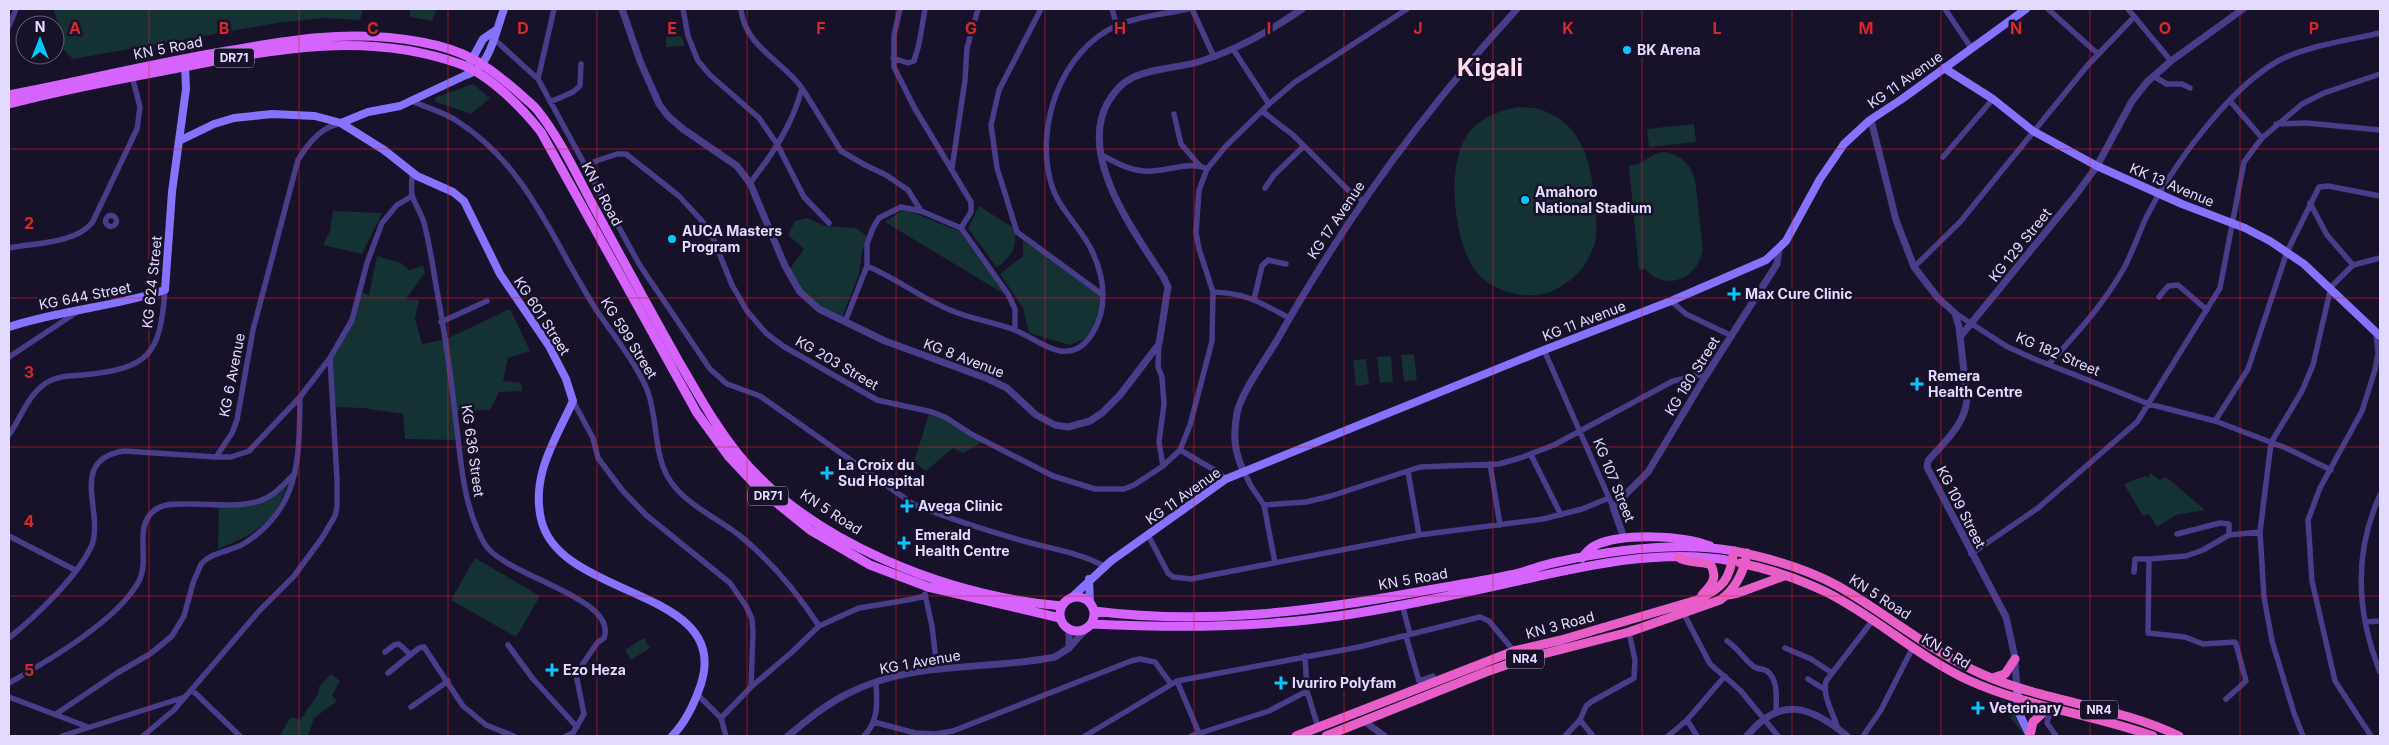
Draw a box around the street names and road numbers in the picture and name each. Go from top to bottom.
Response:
street label: KN 5 Road [132,32,204,63]
street label: KG 11 Avenue [1864,47,1946,112]
road number: DR71 [214,48,254,68]
street label: KN 5 Road [578,159,626,229]
street label: KK 13 Avenue [2127,159,2217,210]
street label: KG 17 Avenue [1303,178,1368,262]
street label: KG 129 Street [1985,204,2055,285]
street label: KG 624 Street [138,234,165,329]
street label: KG 601 Street [511,273,574,358]
street label: KG 644 Street [37,278,133,313]
street label: KG 599 Street [598,294,661,382]
street label: KG 11 Avenue [1540,297,1628,344]
street label: KG 182 Street [2014,328,2103,379]
street label: KG 6 Avenue [215,332,248,418]
street label: KG 203 Street [793,332,882,393]
street label: KG 180 Street [1661,333,1723,418]
street label: KG 8 Avenue [921,334,1007,381]
street label: KG 636 Street [459,404,488,498]
street label: KG 107 Street [1590,435,1639,525]
street label: KG 11 Avenue [1142,463,1224,528]
street label: KG 109 Street [1933,463,1990,551]
street label: KN 5 Road [797,485,865,538]
road number: DR71 [748,486,788,506]
street label: KN 5 Road [1377,564,1449,593]
street label: KN 5 Road [1846,570,1914,623]
street label: KN 3 Road [1524,607,1596,642]
street label: KN 5 Rd [1919,629,1974,672]
street label: KG 1 Avenue [878,646,962,677]
road number: NR4 [1506,650,1544,669]
road number: NR4 [2080,700,2118,720]

